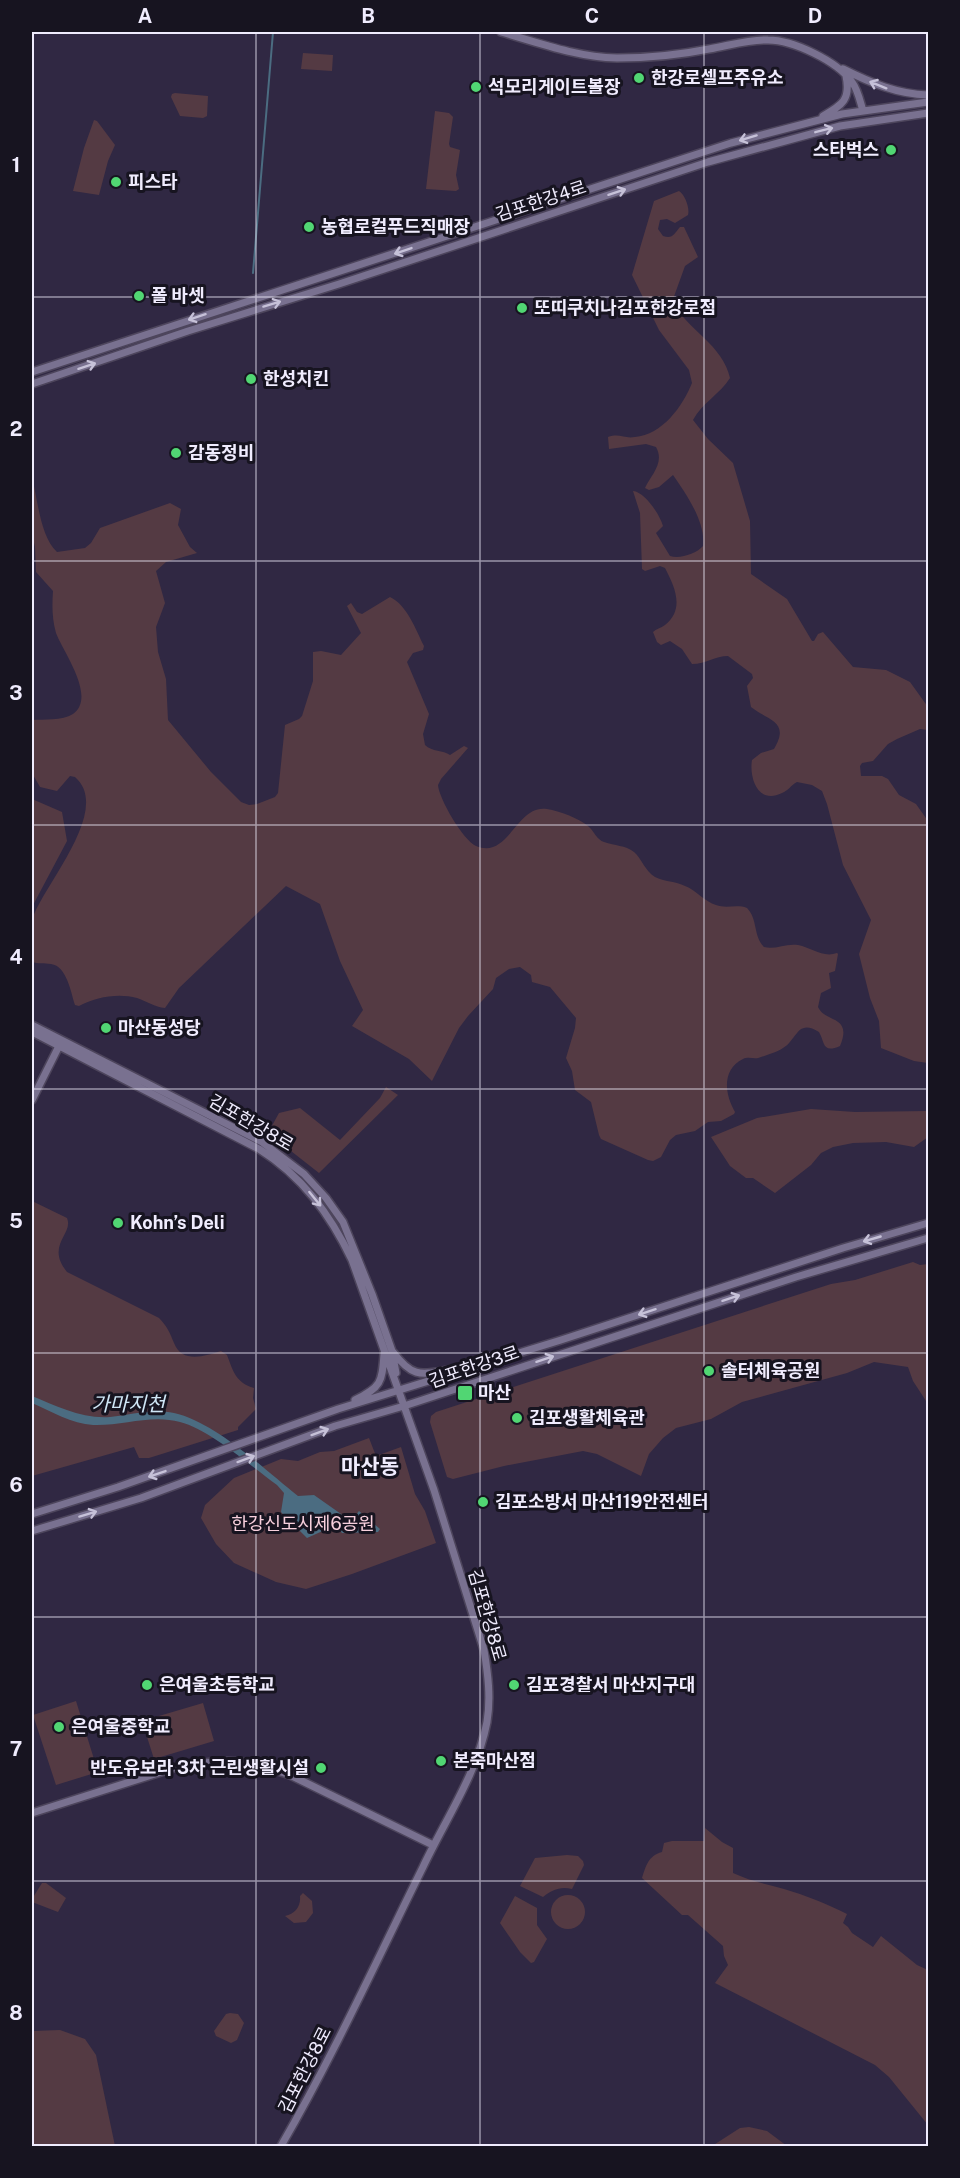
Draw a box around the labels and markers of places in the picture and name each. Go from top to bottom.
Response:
place label: 한강로셀프주유소 [651,67,783,88]
marker: 한강로셀프주유소 [632,71,646,85]
place label: 석모리게이트볼장 [488,76,621,97]
marker: 석모리게이트볼장 [469,80,483,94]
place label: 스타벅스 [813,139,879,160]
marker: 스타벅스 [884,143,898,157]
place label: 피스타 [128,171,178,192]
marker: 피스타 [109,175,123,189]
place label: 농협로컬푸드직매장 [321,216,470,237]
marker: 농협로컬푸드직매장 [302,220,316,234]
place label: 폴 바셋 [151,285,205,306]
marker: 폴 바셋 [132,289,146,303]
place label: 또띠쿠치나김포한강로점 [534,297,716,318]
marker: 또띠쿠치나김포한강로점 [515,301,529,315]
place label: 한성치킨 [263,368,329,389]
marker: 한성치킨 [244,372,258,386]
place label: 감동정비 [188,442,254,463]
marker: 감동정비 [169,446,183,460]
place label: 마산동성당 [118,1017,201,1038]
marker: 마산동성당 [99,1021,113,1035]
place label: Kohn’s Deli [130,1212,224,1233]
marker: Kohn’s Deli [111,1216,125,1230]
place label: 솔터체육공원 [721,1360,820,1381]
marker: 솔터체육공원 [702,1364,716,1378]
place label: 마산 [478,1382,512,1403]
marker: 마산 [456,1384,474,1402]
place label: 김포생활체육관 [529,1407,645,1428]
marker: 김포생활체육관 [510,1411,524,1425]
place label: 김포소방서 마산119안전센터 [495,1491,709,1512]
marker: 김포소방서 마산119안전센터 [476,1495,490,1509]
place label: 은여울초등학교 [159,1674,275,1695]
place label: 김포경찰서 마산지구대 [526,1674,696,1695]
marker: 은여울초등학교 [140,1678,154,1692]
marker: 김포경찰서 마산지구대 [507,1678,521,1692]
place label: 은여울중학교 [71,1716,170,1737]
marker: 은여울중학교 [52,1720,66,1734]
place label: 본죽마산점 [453,1750,536,1771]
marker: 본죽마산점 [434,1754,448,1768]
place label: 반도유보라 3차 근린생활시설 [90,1757,309,1778]
marker: 반도유보라 3차 근린생활시설 [314,1761,328,1775]

